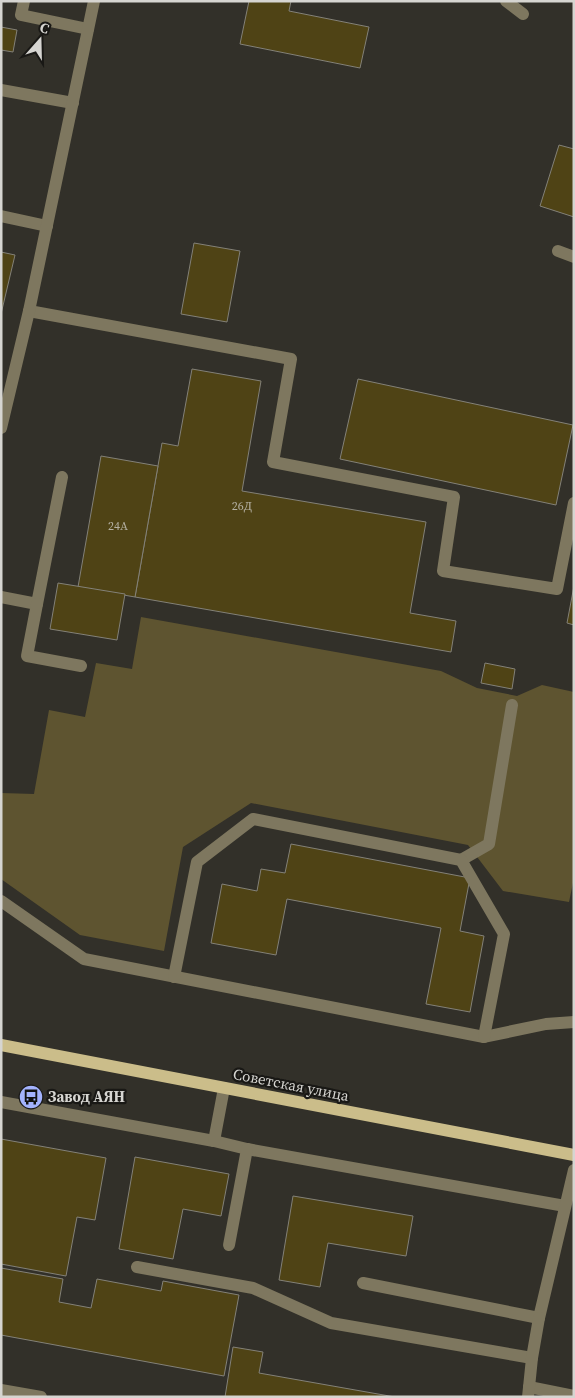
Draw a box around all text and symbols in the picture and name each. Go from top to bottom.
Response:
north arrow [15,15,65,65]
text: С [37,17,52,39]
house number: 26Д [232,498,252,514]
house number: 24А [108,518,128,534]
street label: Советская улица [231,1063,351,1106]
bus stop icon: Завод АЯН [18,1084,44,1110]
place label: Завод АЯН [48,1086,125,1107]

